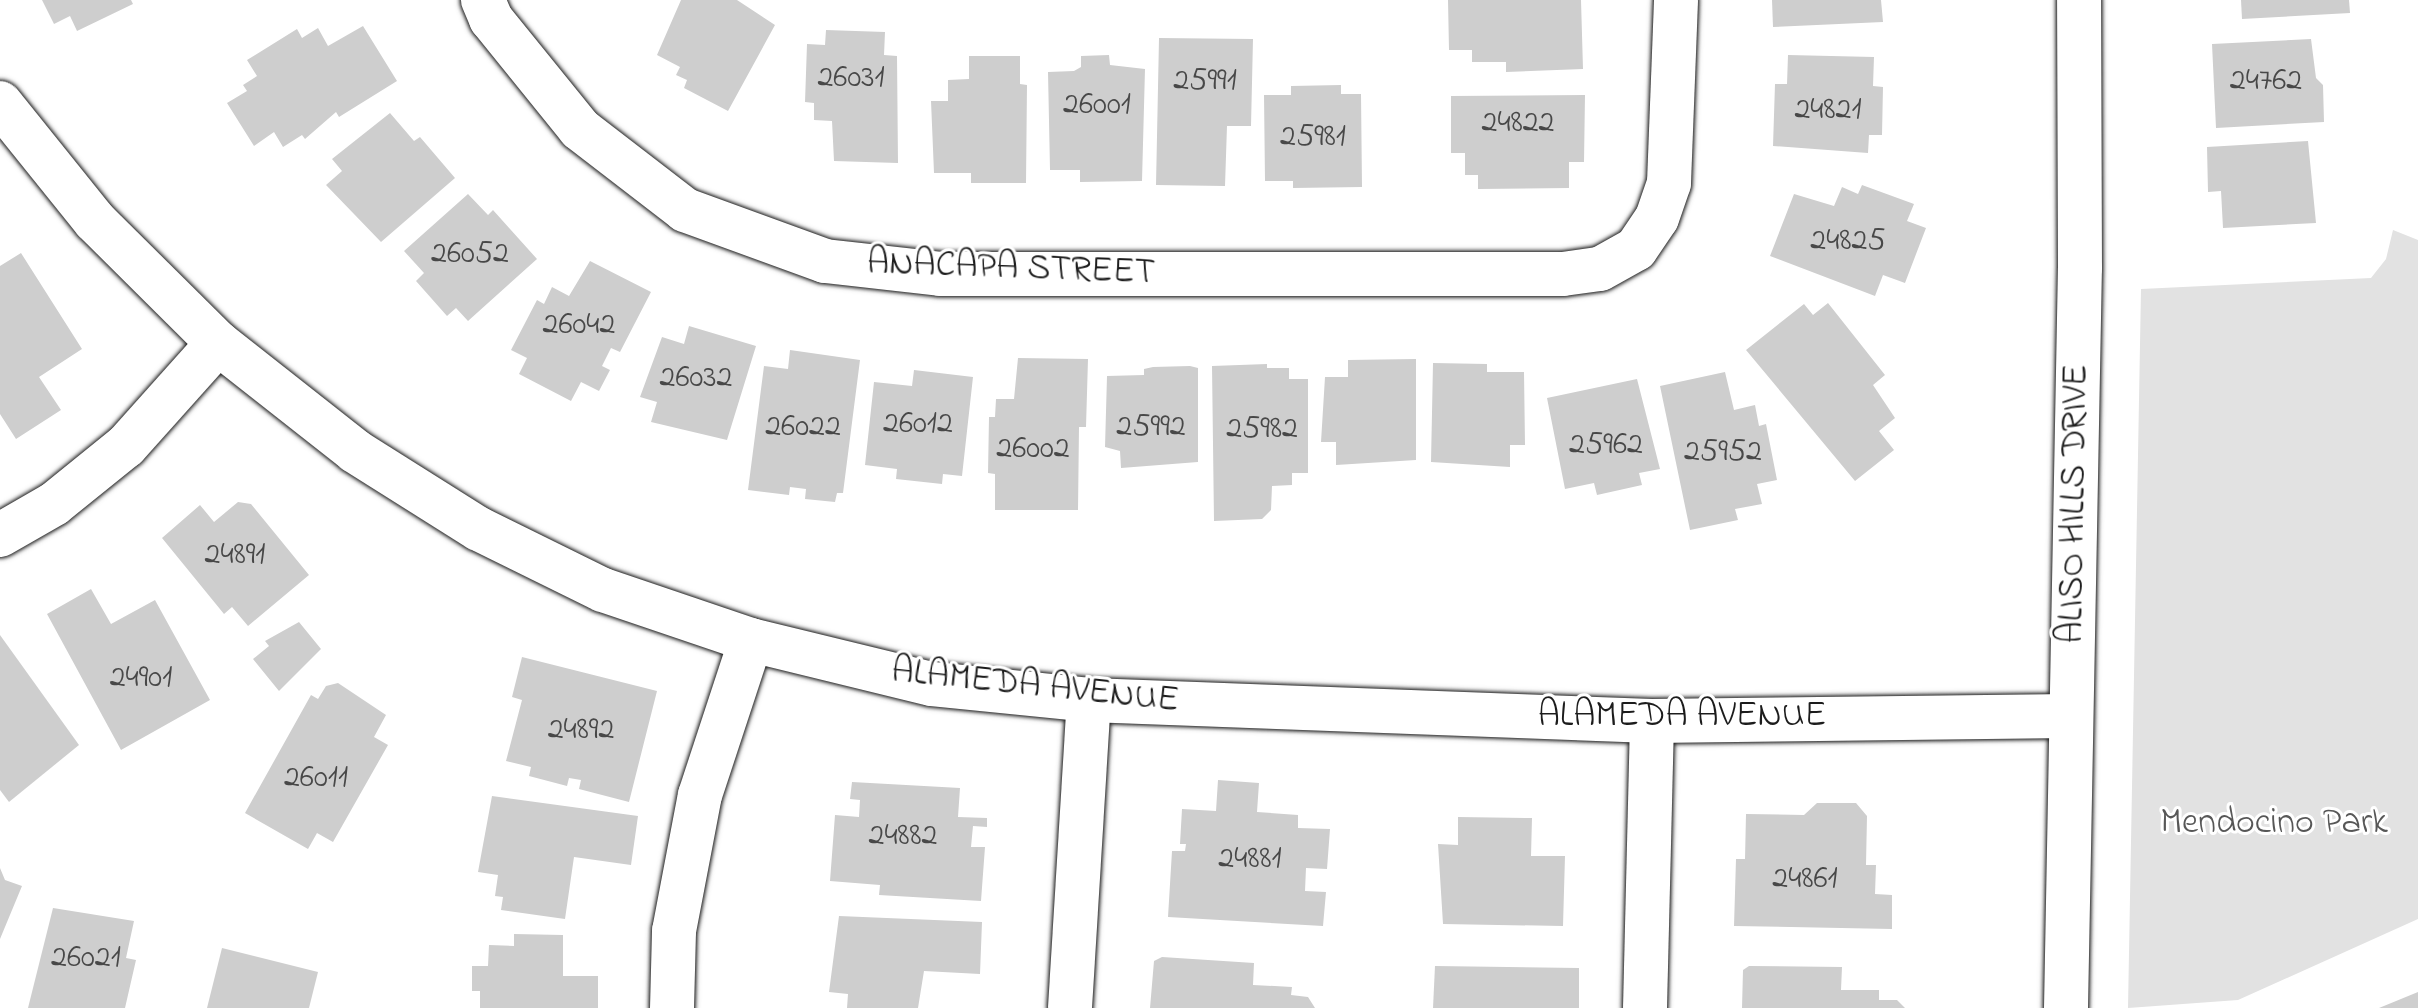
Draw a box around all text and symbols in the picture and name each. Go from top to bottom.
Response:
house number: 26031 [817,60,885,98]
house number: 25991 [1173,63,1237,101]
house number: 24762 [2230,63,2302,101]
house number: 26001 [1063,87,1131,125]
house number: 24821 [1794,92,1862,130]
house number: 24822 [1482,105,1554,143]
house number: 25981 [1280,119,1346,157]
house number: 24825 [1810,223,1886,261]
house number: 26052 [431,236,509,274]
street label: ANACAPA STREET [866,242,1156,296]
house number: 26042 [543,307,615,345]
house number: 26032 [660,360,732,398]
street label: ALISO HILLS DRIVE [2051,364,2099,644]
house number: 26012 [883,406,953,444]
house number: 26022 [765,409,841,447]
house number: 25992 [1116,409,1186,447]
house number: 25982 [1226,411,1298,449]
house number: 25962 [1569,427,1643,465]
house number: 26002 [996,431,1070,469]
house number: 25952 [1684,434,1762,472]
house number: 24891 [205,537,265,575]
street label: ALAMEDA AVENUE [889,650,1181,724]
house number: 24901 [110,660,172,698]
street label: ALAMEDA AVENUE [1538,695,1826,739]
house number: 24892 [548,712,614,750]
house number: 26011 [284,760,348,798]
park label: Mendocino Park [2160,802,2388,846]
house number: 24882 [869,818,937,856]
house number: 24881 [1218,841,1282,879]
house number: 24861 [1772,861,1838,899]
house number: 26021 [51,940,121,978]

